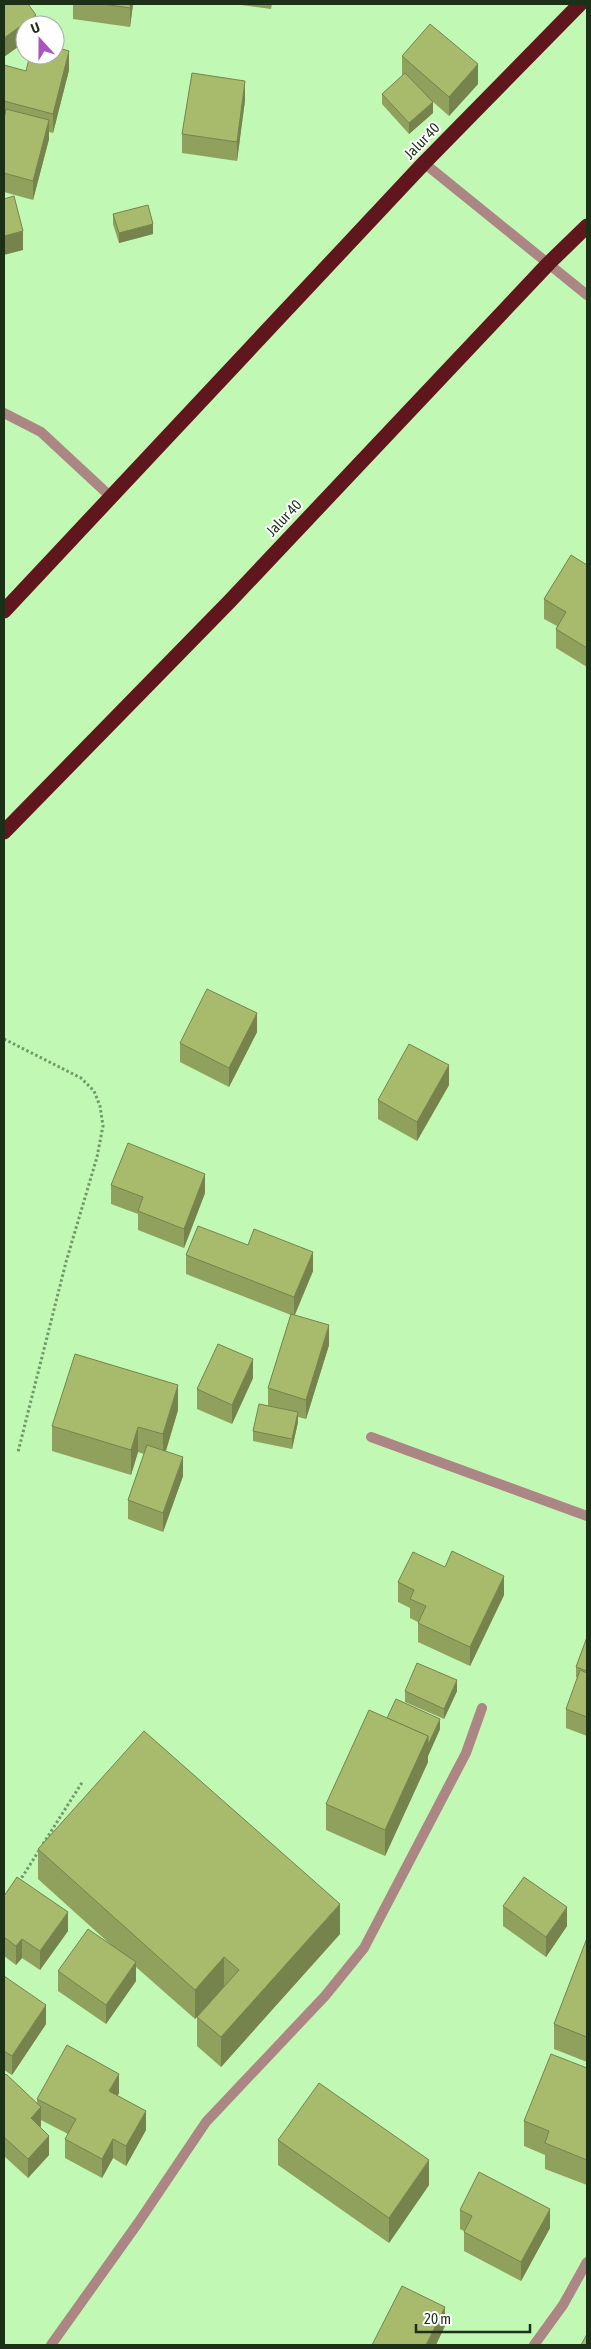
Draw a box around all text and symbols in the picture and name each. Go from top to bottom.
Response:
north arrow [15,15,65,65]
text: U [29,19,42,37]
street label: Jalur 40 [400,119,443,162]
street label: Jalur 40 [263,496,305,539]
scale bar [416,2302,530,2334]
text: 20 m [424,2310,451,2327]

